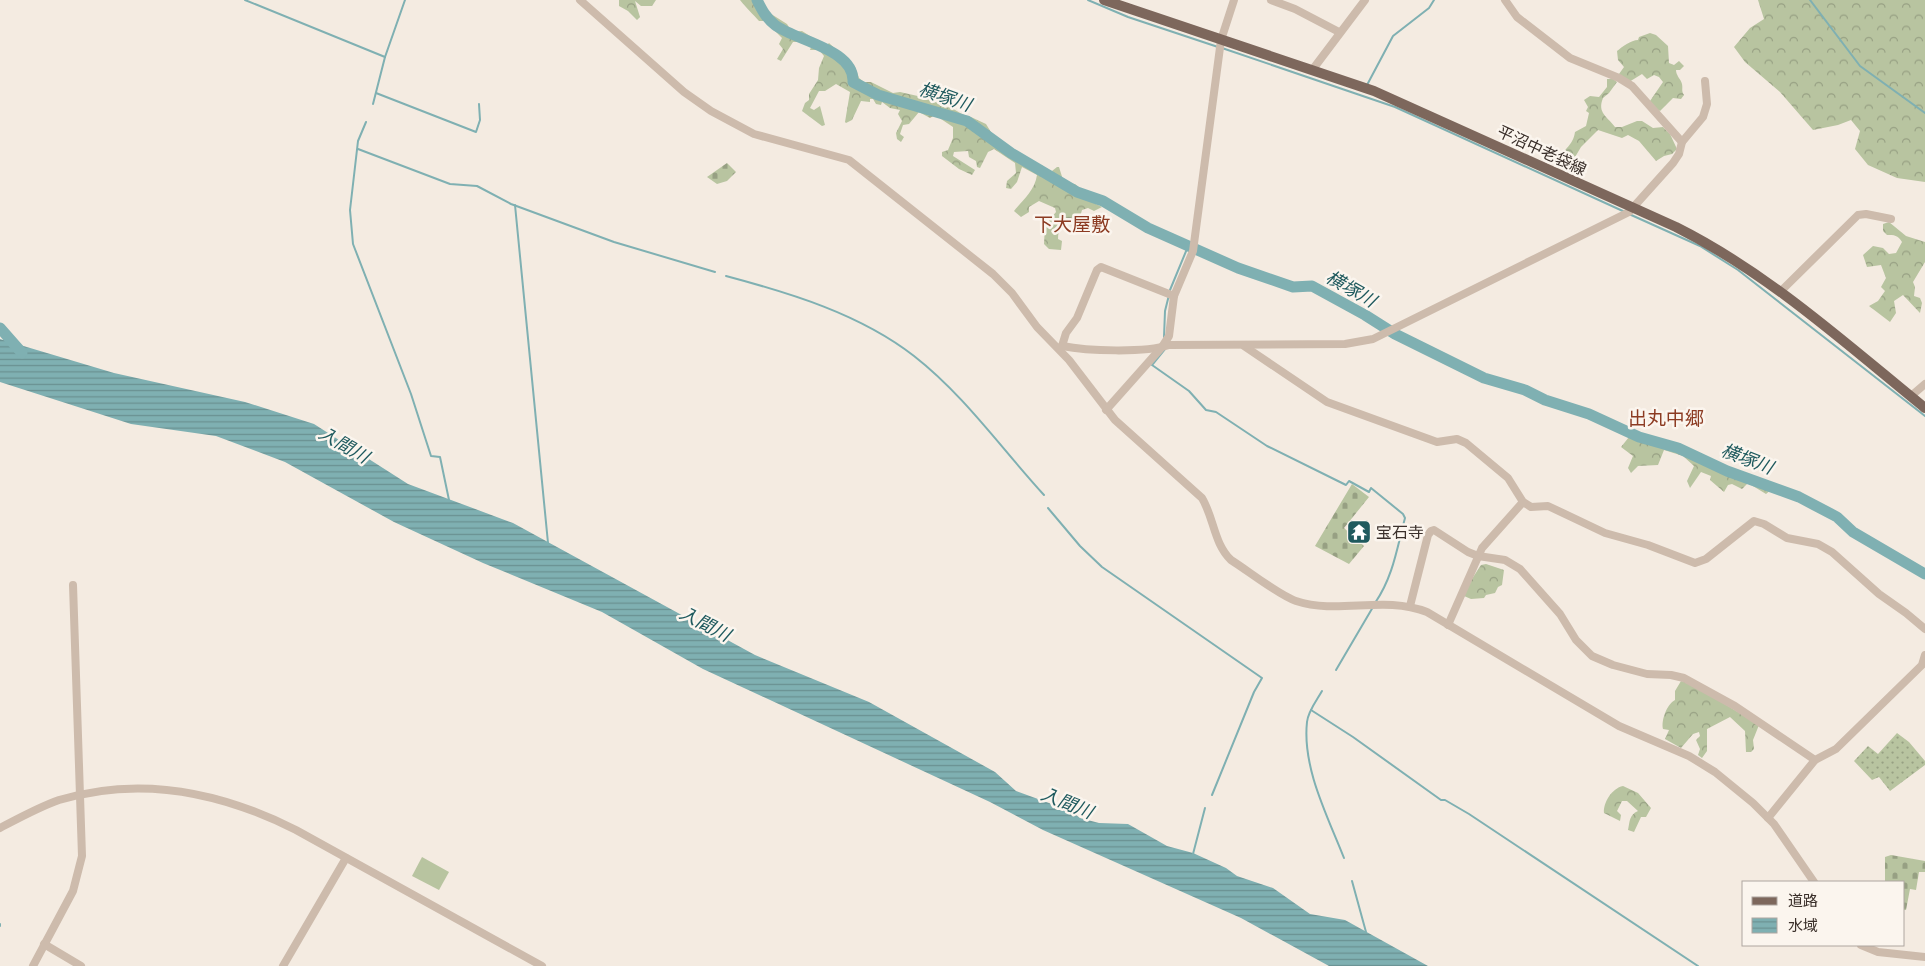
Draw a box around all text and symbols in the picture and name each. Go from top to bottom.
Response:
water label: 横塚川 [916,77,976,118]
street label: 平沼中老袋線 [1494,121,1590,180]
district label: 下大屋敷 [1034,212,1110,237]
water label: 横塚川 [1322,265,1382,314]
district label: 出丸中郷 [1628,406,1704,431]
water label: 入間川 [315,421,375,470]
water label: 横塚川 [1717,438,1778,481]
temple icon: 宝石寺 [1346,519,1372,545]
place label: 宝石寺 [1376,522,1424,543]
water label: 入間川 [675,601,736,648]
water label: 入間川 [1037,782,1098,825]
legend [1742,881,1905,946]
text: 道路 [1788,891,1818,911]
text: 水域 [1788,916,1818,936]

